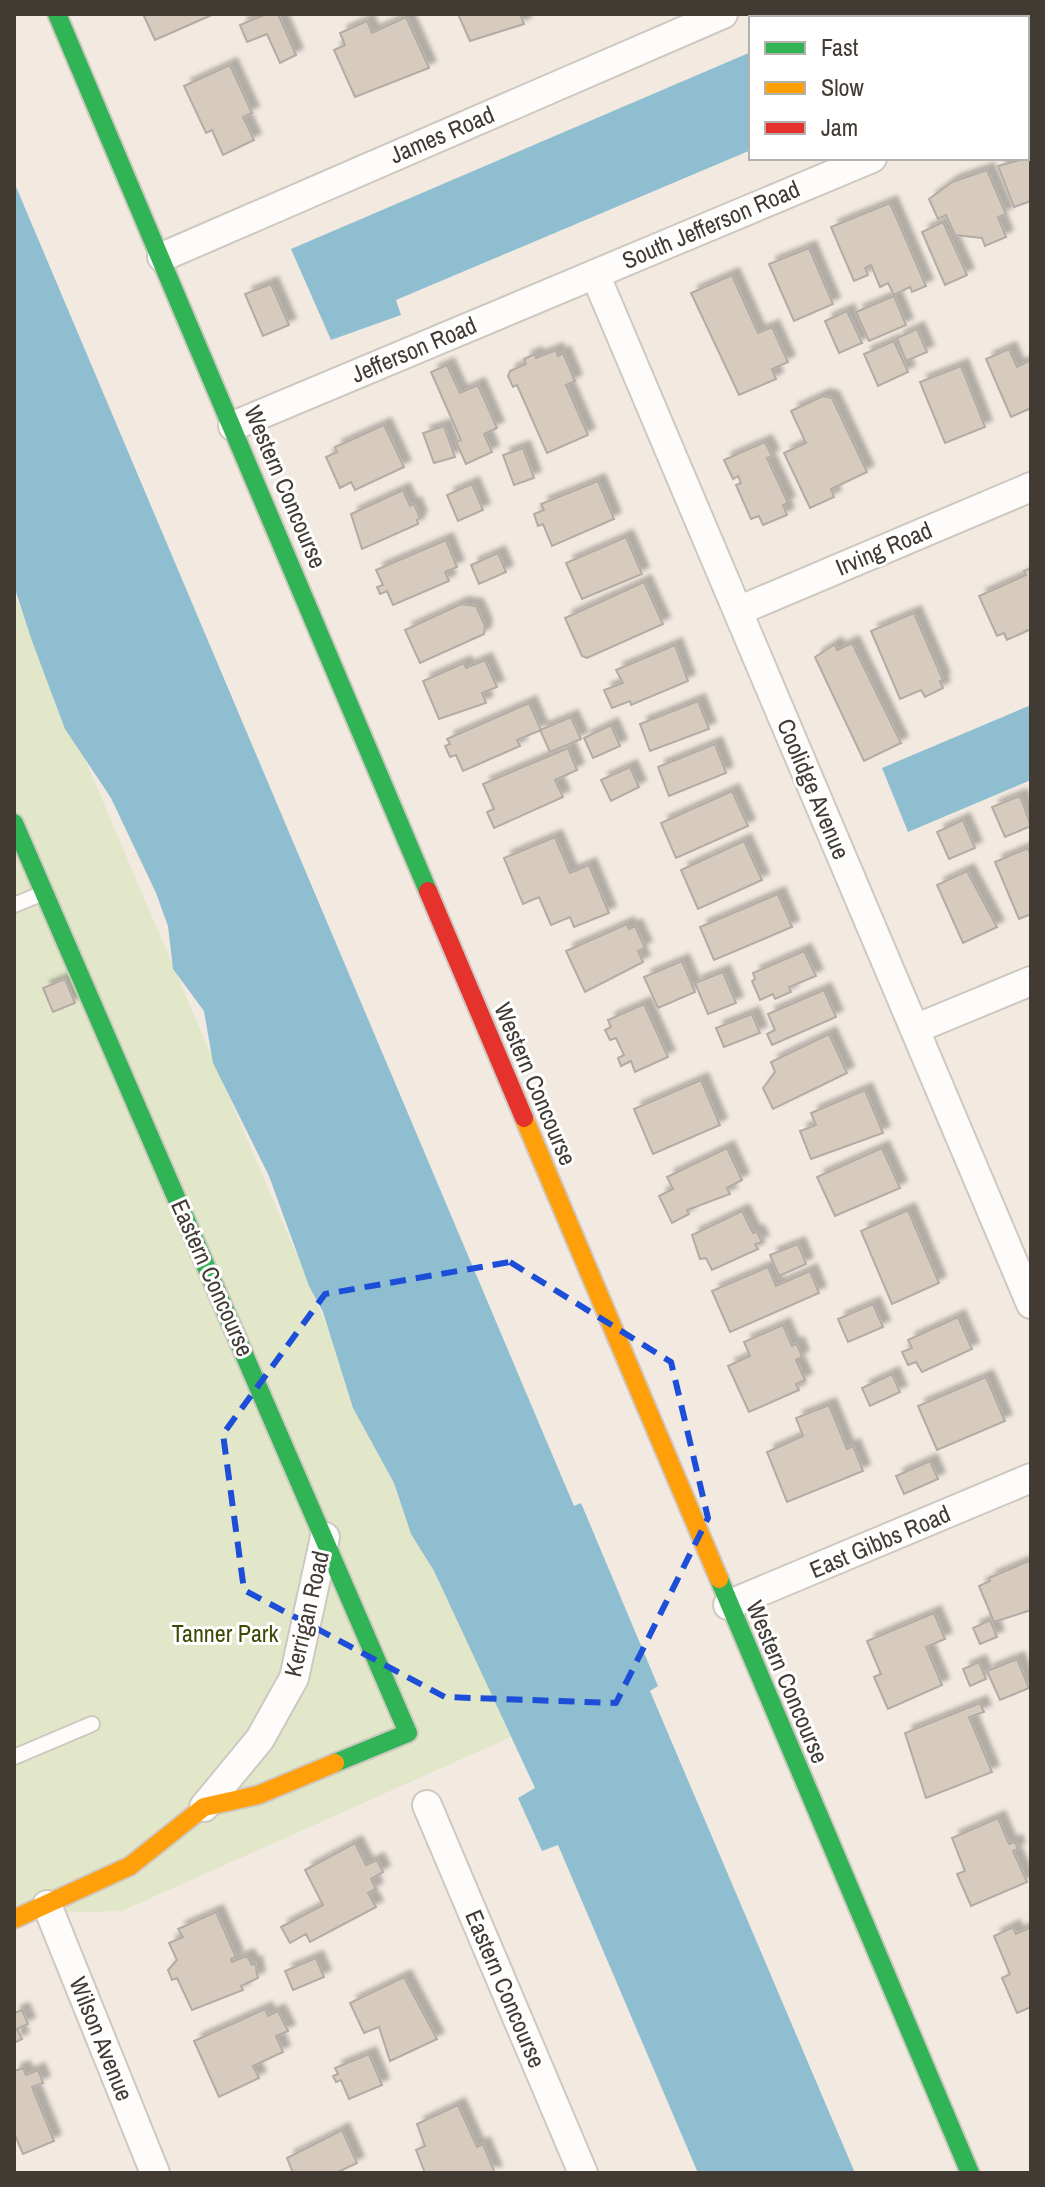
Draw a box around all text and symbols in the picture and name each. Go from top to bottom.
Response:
legend [749,16,1029,160]
text: Fast [821,31,859,63]
text: Slow [821,71,864,103]
street label: James Road [385,98,499,170]
text: Jam [821,111,858,143]
street label: South Jefferson Road [617,172,804,276]
street label: Jefferson Road [346,308,481,390]
street label: Western Concourse [237,400,335,573]
street label: Irving Road [831,513,937,583]
street label: Coolidge Avenue [770,714,858,864]
street label: Western Concourse [487,997,585,1170]
street label: Eastern Concourse [164,1194,262,1361]
street label: East Gibbs Road [804,1497,955,1585]
street label: Kerrigan Road [276,1548,336,1680]
street label: Western Concourse [739,1595,837,1768]
park label: Tanner Park [172,1617,278,1649]
street label: Eastern Concourse [458,1905,554,2072]
street label: Wilson Avenue [63,1972,141,2105]

